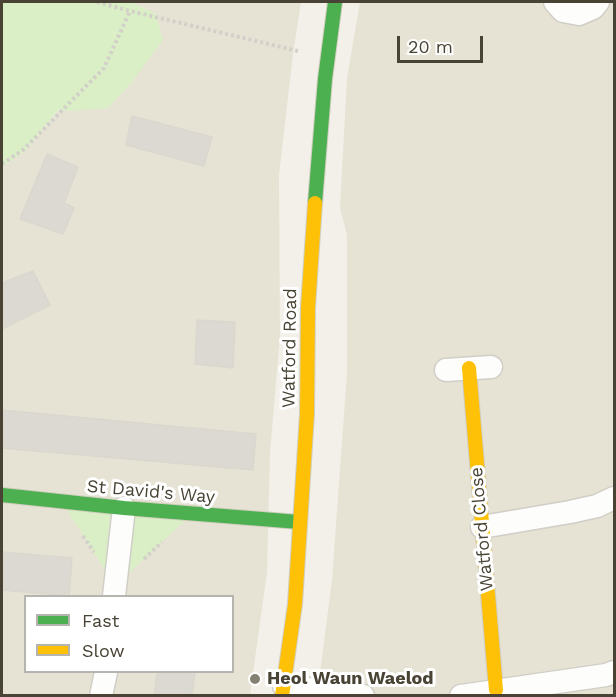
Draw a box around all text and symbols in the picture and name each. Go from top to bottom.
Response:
scale bar [400,24,486,62]
text: 20 m [408,36,453,57]
street label: Watford Road [278,288,302,408]
street label: Watford Close [466,466,498,592]
street label: St David's Way [86,476,216,508]
legend [24,595,234,673]
text: Fast [82,610,119,631]
text: Slow [82,640,125,661]
place label: Heol Waun Waelod [267,668,434,690]
marker: Heol Waun Waelod [248,672,262,686]

